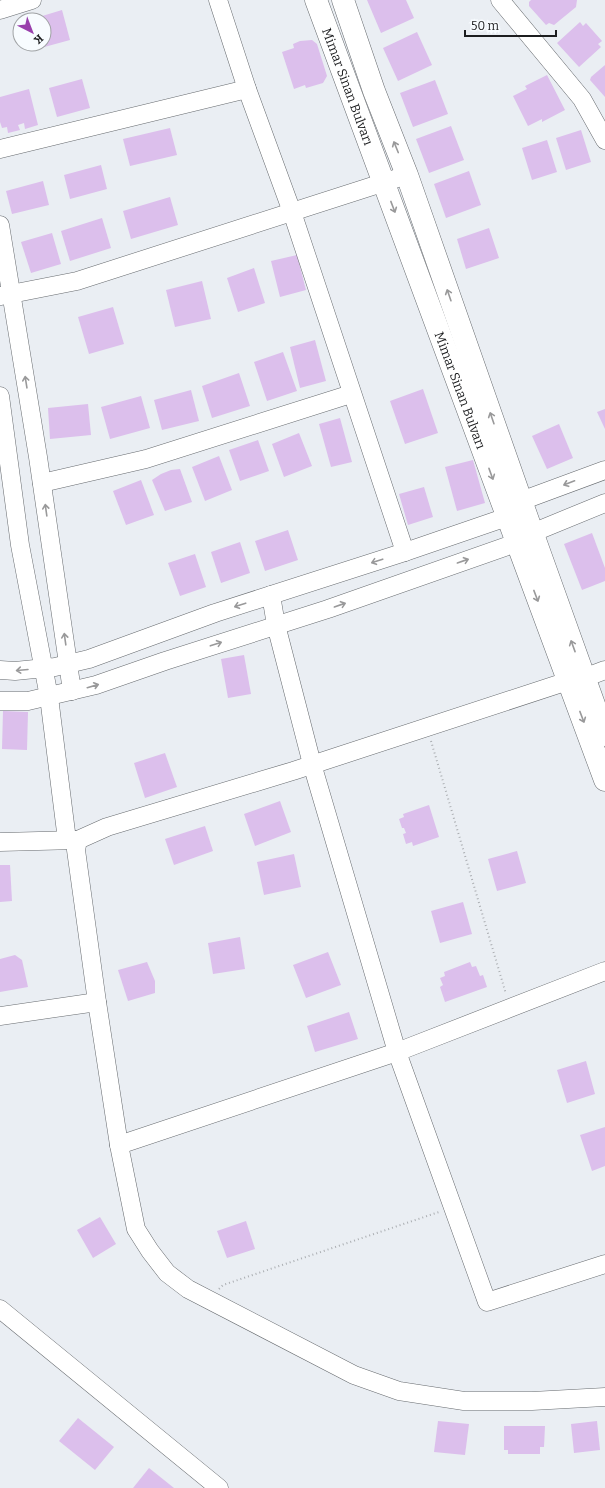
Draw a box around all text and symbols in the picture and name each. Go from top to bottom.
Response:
north arrow [12,12,52,52]
scale bar [465,12,556,38]
text: 50 m [471,19,500,33]
street label: Mimar Sinan Bulvarı [319,26,377,147]
text: K [31,32,46,47]
one-way arrow [391,141,399,153]
one-way arrow [390,201,397,214]
one-way arrow [445,289,452,302]
street label: Mimar Sinan Bulvarı [432,329,489,451]
one-way arrow [22,376,30,389]
one-way arrow [488,412,495,425]
one-way arrow [488,467,496,479]
one-way arrow [563,480,575,488]
one-way arrow [42,504,50,517]
one-way arrow [456,557,468,565]
one-way arrow [371,558,384,565]
one-way arrow [533,589,540,602]
one-way arrow [334,600,346,608]
one-way arrow [234,602,247,609]
one-way arrow [61,633,69,646]
one-way arrow [210,640,223,647]
one-way arrow [568,640,576,652]
one-way arrow [16,666,29,674]
one-way arrow [86,682,99,689]
one-way arrow [578,711,586,723]

